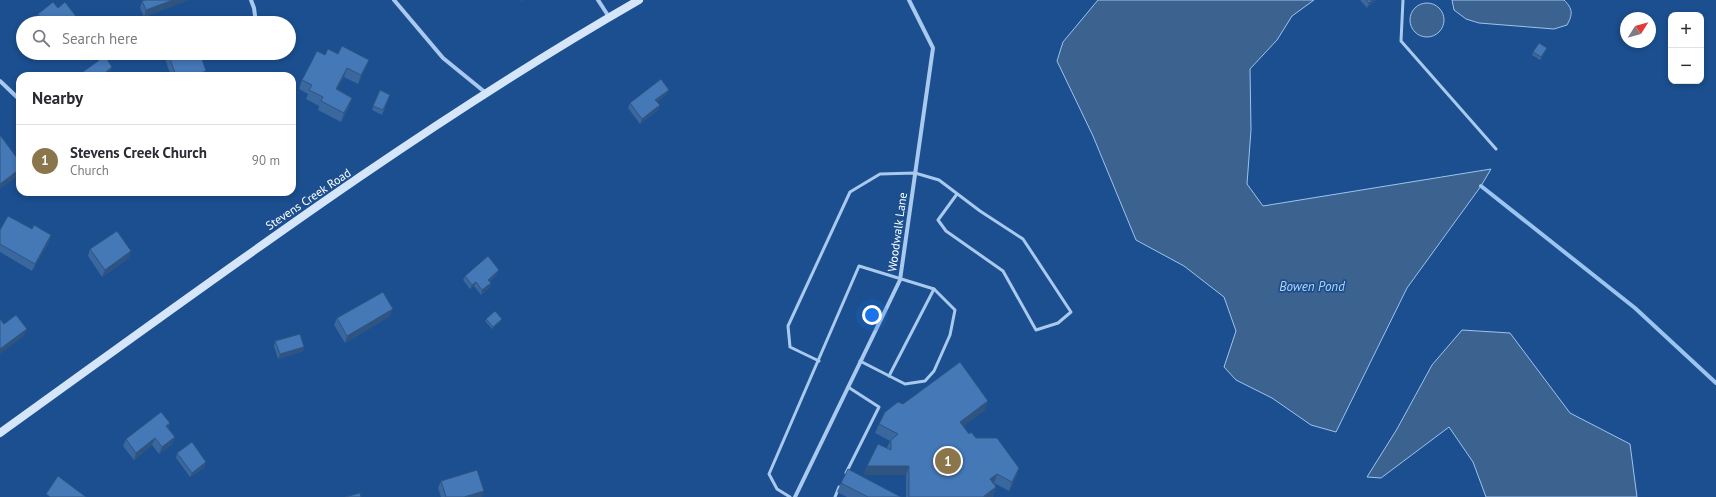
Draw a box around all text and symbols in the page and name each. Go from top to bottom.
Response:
north arrow [1620,12,1656,48]
map controls [1668,12,1704,84]
button: + [1668,12,1704,48]
search box [16,16,296,60]
icon: search [30,27,52,49]
text: Search here [62,29,138,48]
button: − [1668,48,1704,84]
text: Nearby [32,87,83,109]
text: Stevens Creek Church [70,143,207,162]
text: 1 [41,152,49,169]
text: 90 m [252,152,280,169]
text: Church [70,162,109,179]
street label: Stevens Creek Road [263,165,353,233]
street label: Woodwalk Lane [884,191,910,273]
water label: Bowen Pond [1279,278,1345,295]
your location [862,305,882,325]
pin: 1 [935,446,961,476]

